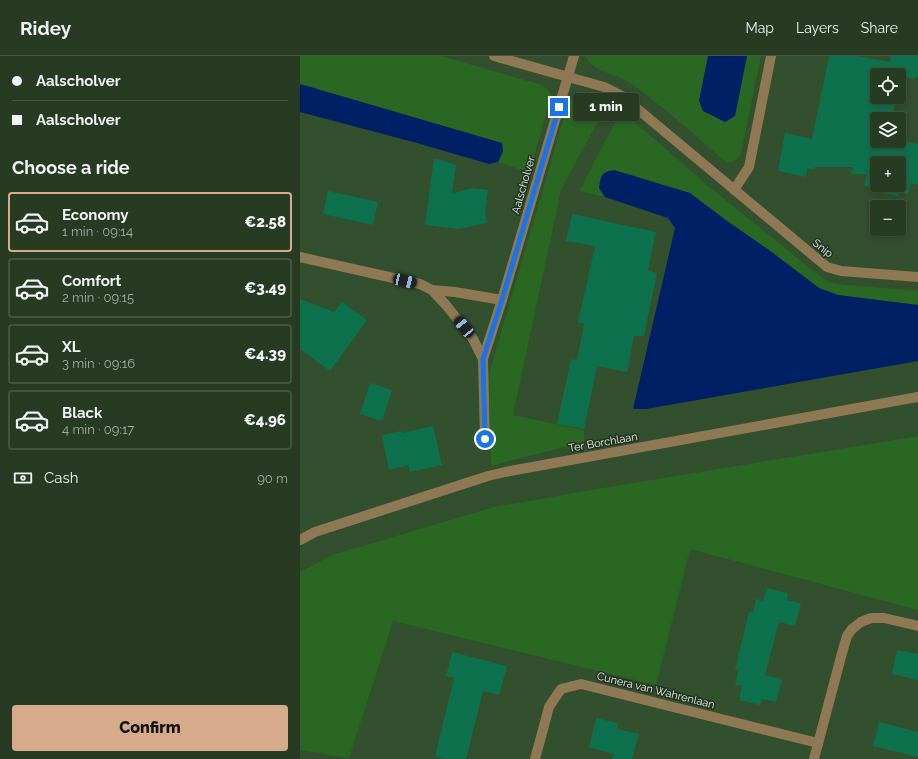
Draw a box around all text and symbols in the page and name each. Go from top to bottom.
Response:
text: Ridey [20,17,71,39]
text: Map [746,20,774,36]
text: Layers [796,20,839,36]
text: Share [861,20,898,36]
map controls [870,68,906,236]
button: locate [870,68,906,104]
text: Aalscholver [36,72,120,90]
callout: 1 min [573,93,639,121]
route end [550,98,568,116]
text: 1 min [589,99,623,114]
text: Aalscholver [36,111,120,129]
button: layers [870,112,906,148]
street label: Aalscholver [509,155,538,215]
button: + [870,156,906,192]
text: Choose a ride [12,157,130,178]
button: − [870,200,906,236]
icon: car [14,204,50,240]
text: Economy [62,206,129,224]
text: €2.58 [244,213,286,231]
text: 1 min · 09:14 [62,224,133,239]
street label: Snip [810,236,836,261]
icon: car [14,270,50,306]
text: Comfort [62,272,121,290]
car [392,272,418,290]
text: €3.49 [244,279,286,297]
text: 2 min · 09:15 [62,290,134,305]
car [452,314,476,340]
icon: car [14,336,50,372]
text: XL [62,338,80,356]
text: €4.39 [244,345,286,363]
text: 3 min · 09:16 [62,356,135,371]
icon: car [14,402,50,438]
text: Black [62,404,102,422]
text: €4.96 [244,411,286,429]
text: 4 min · 09:17 [62,422,134,437]
route start [476,430,494,448]
street label: Ter Borchlaan [568,430,639,455]
icon: cash [12,467,34,489]
text: Cash [44,469,78,487]
text: 90 m [257,471,288,486]
street label: Cunera van Wahrenlaan [596,670,716,711]
button: Confirm [12,705,288,751]

